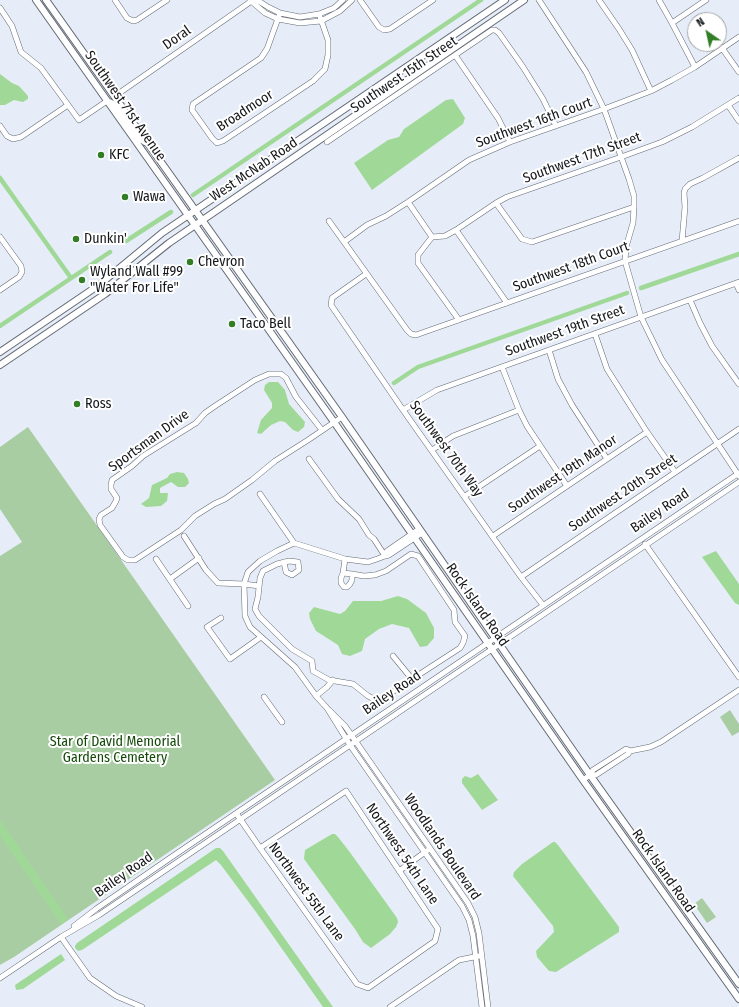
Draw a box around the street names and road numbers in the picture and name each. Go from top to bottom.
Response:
street label: Doral [160,22,194,54]
street label: Southwest 15th Street [347,33,461,117]
street label: Southwest 71st Avenue [81,48,169,164]
street label: Broadmoor [214,86,276,136]
street label: Southwest 16th Court [474,94,594,152]
street label: Southwest 17th Street [521,129,643,187]
street label: West McNab Road [207,134,301,206]
street label: Southwest 18th Court [511,238,631,296]
street label: Southwest 19th Street [503,302,627,360]
street label: Southwest 70th Way [406,398,486,500]
street label: Sportsman Drive [106,406,192,476]
street label: Southwest 19th Manor [505,431,621,517]
street label: Southwest 20th Street [566,451,680,535]
street label: Bailey Road [627,485,693,537]
street label: Rock Island Road [442,560,512,650]
street label: Bailey Road [359,667,425,719]
street label: Woodlands Boulevard [400,791,484,903]
street label: Northwest 54th Lane [362,800,442,908]
street label: Rock Island Road [628,826,698,916]
street label: Northwest 55th Lane [265,839,347,945]
street label: Bailey Road [92,849,156,901]

